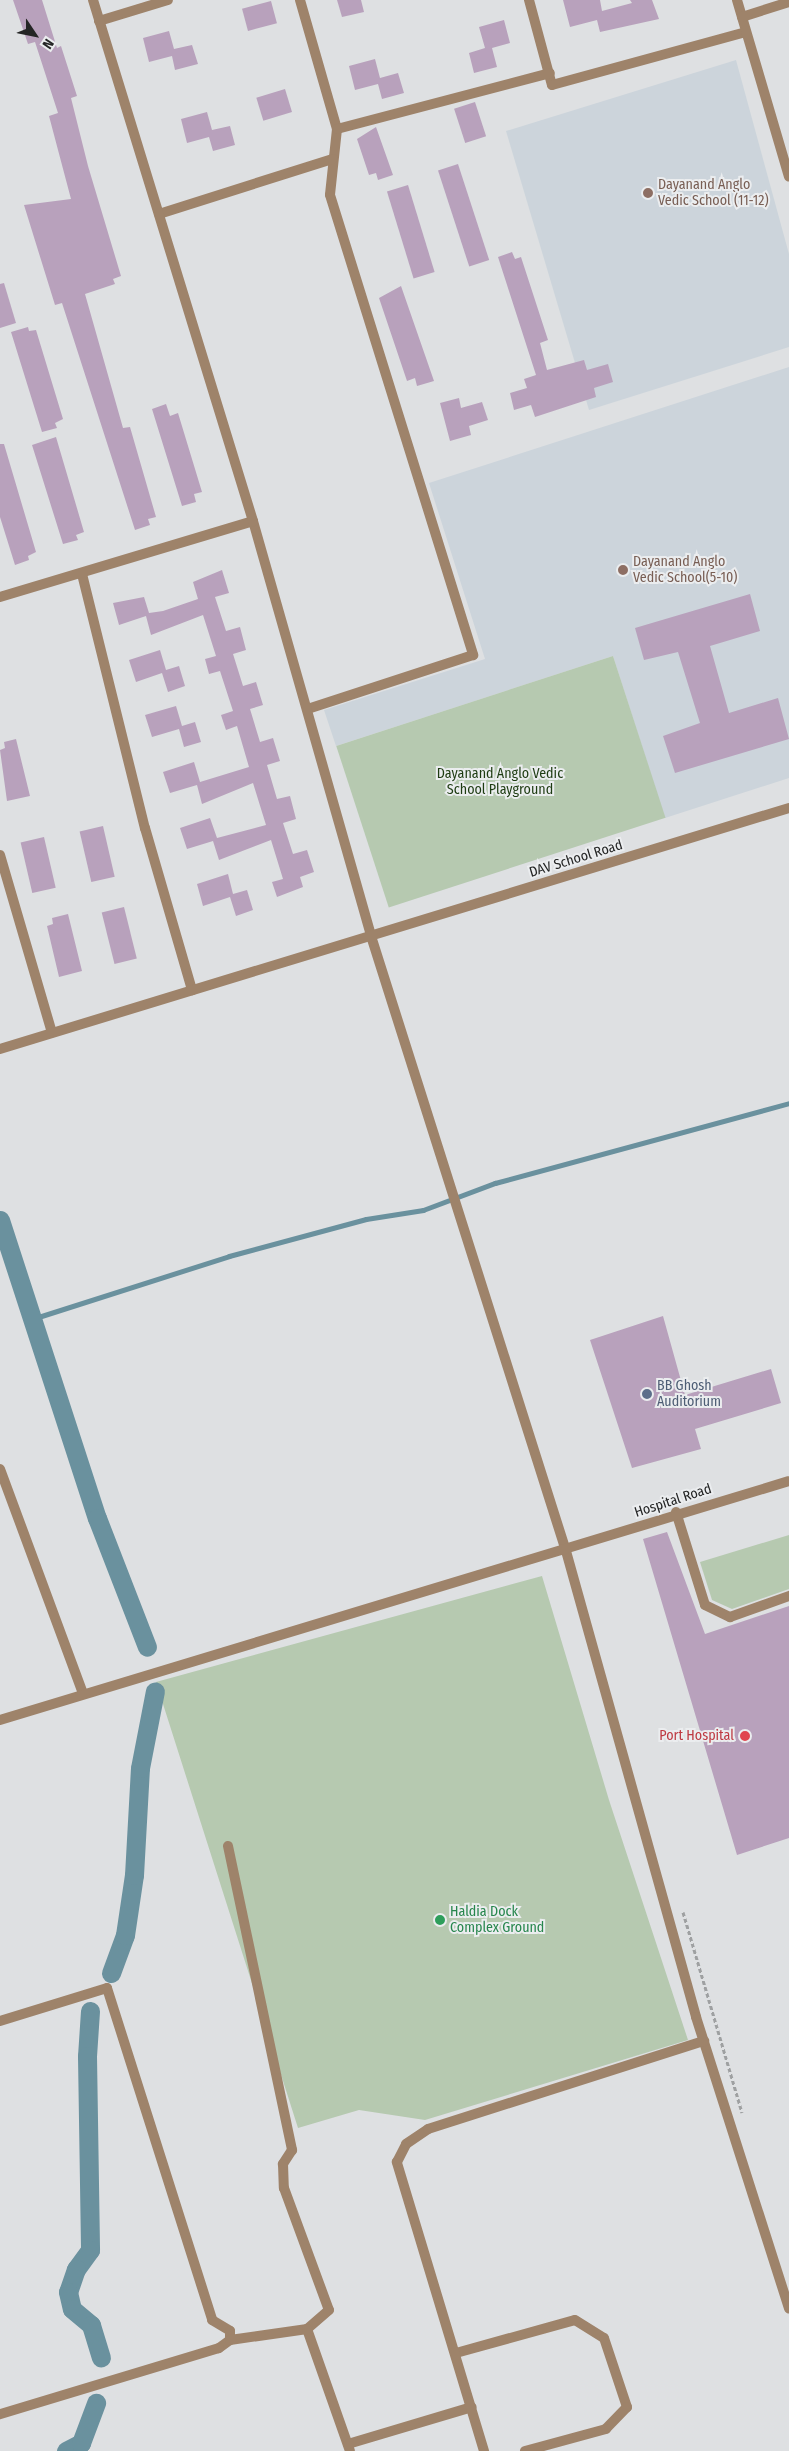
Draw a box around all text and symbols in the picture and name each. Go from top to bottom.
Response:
north arrow [10,10,60,60]
text: N [38,35,57,52]
place label: Dayanand Anglo Vedic School (11-12) [658,177,769,210]
marker: Dayanand Anglo Vedic School (11-12) [642,187,654,199]
place label: Dayanand Anglo Vedic School(5-10) [633,554,737,586]
marker: Dayanand Anglo Vedic School(5-10) [617,564,629,576]
park label: Dayanand Anglo Vedic School Playground [437,766,563,799]
street label: DAV School Road [527,837,625,881]
place label: BB Ghosh Auditorium [657,1378,721,1410]
marker: BB Ghosh Auditorium [641,1388,653,1400]
street label: Hospital Road [632,1481,714,1521]
place label: Port Hospital [659,1728,734,1744]
marker: Port Hospital [738,1729,752,1743]
place label: Haldia Dock Complex Ground [450,1904,544,1936]
marker: Haldia Dock Complex Ground [434,1914,446,1926]

